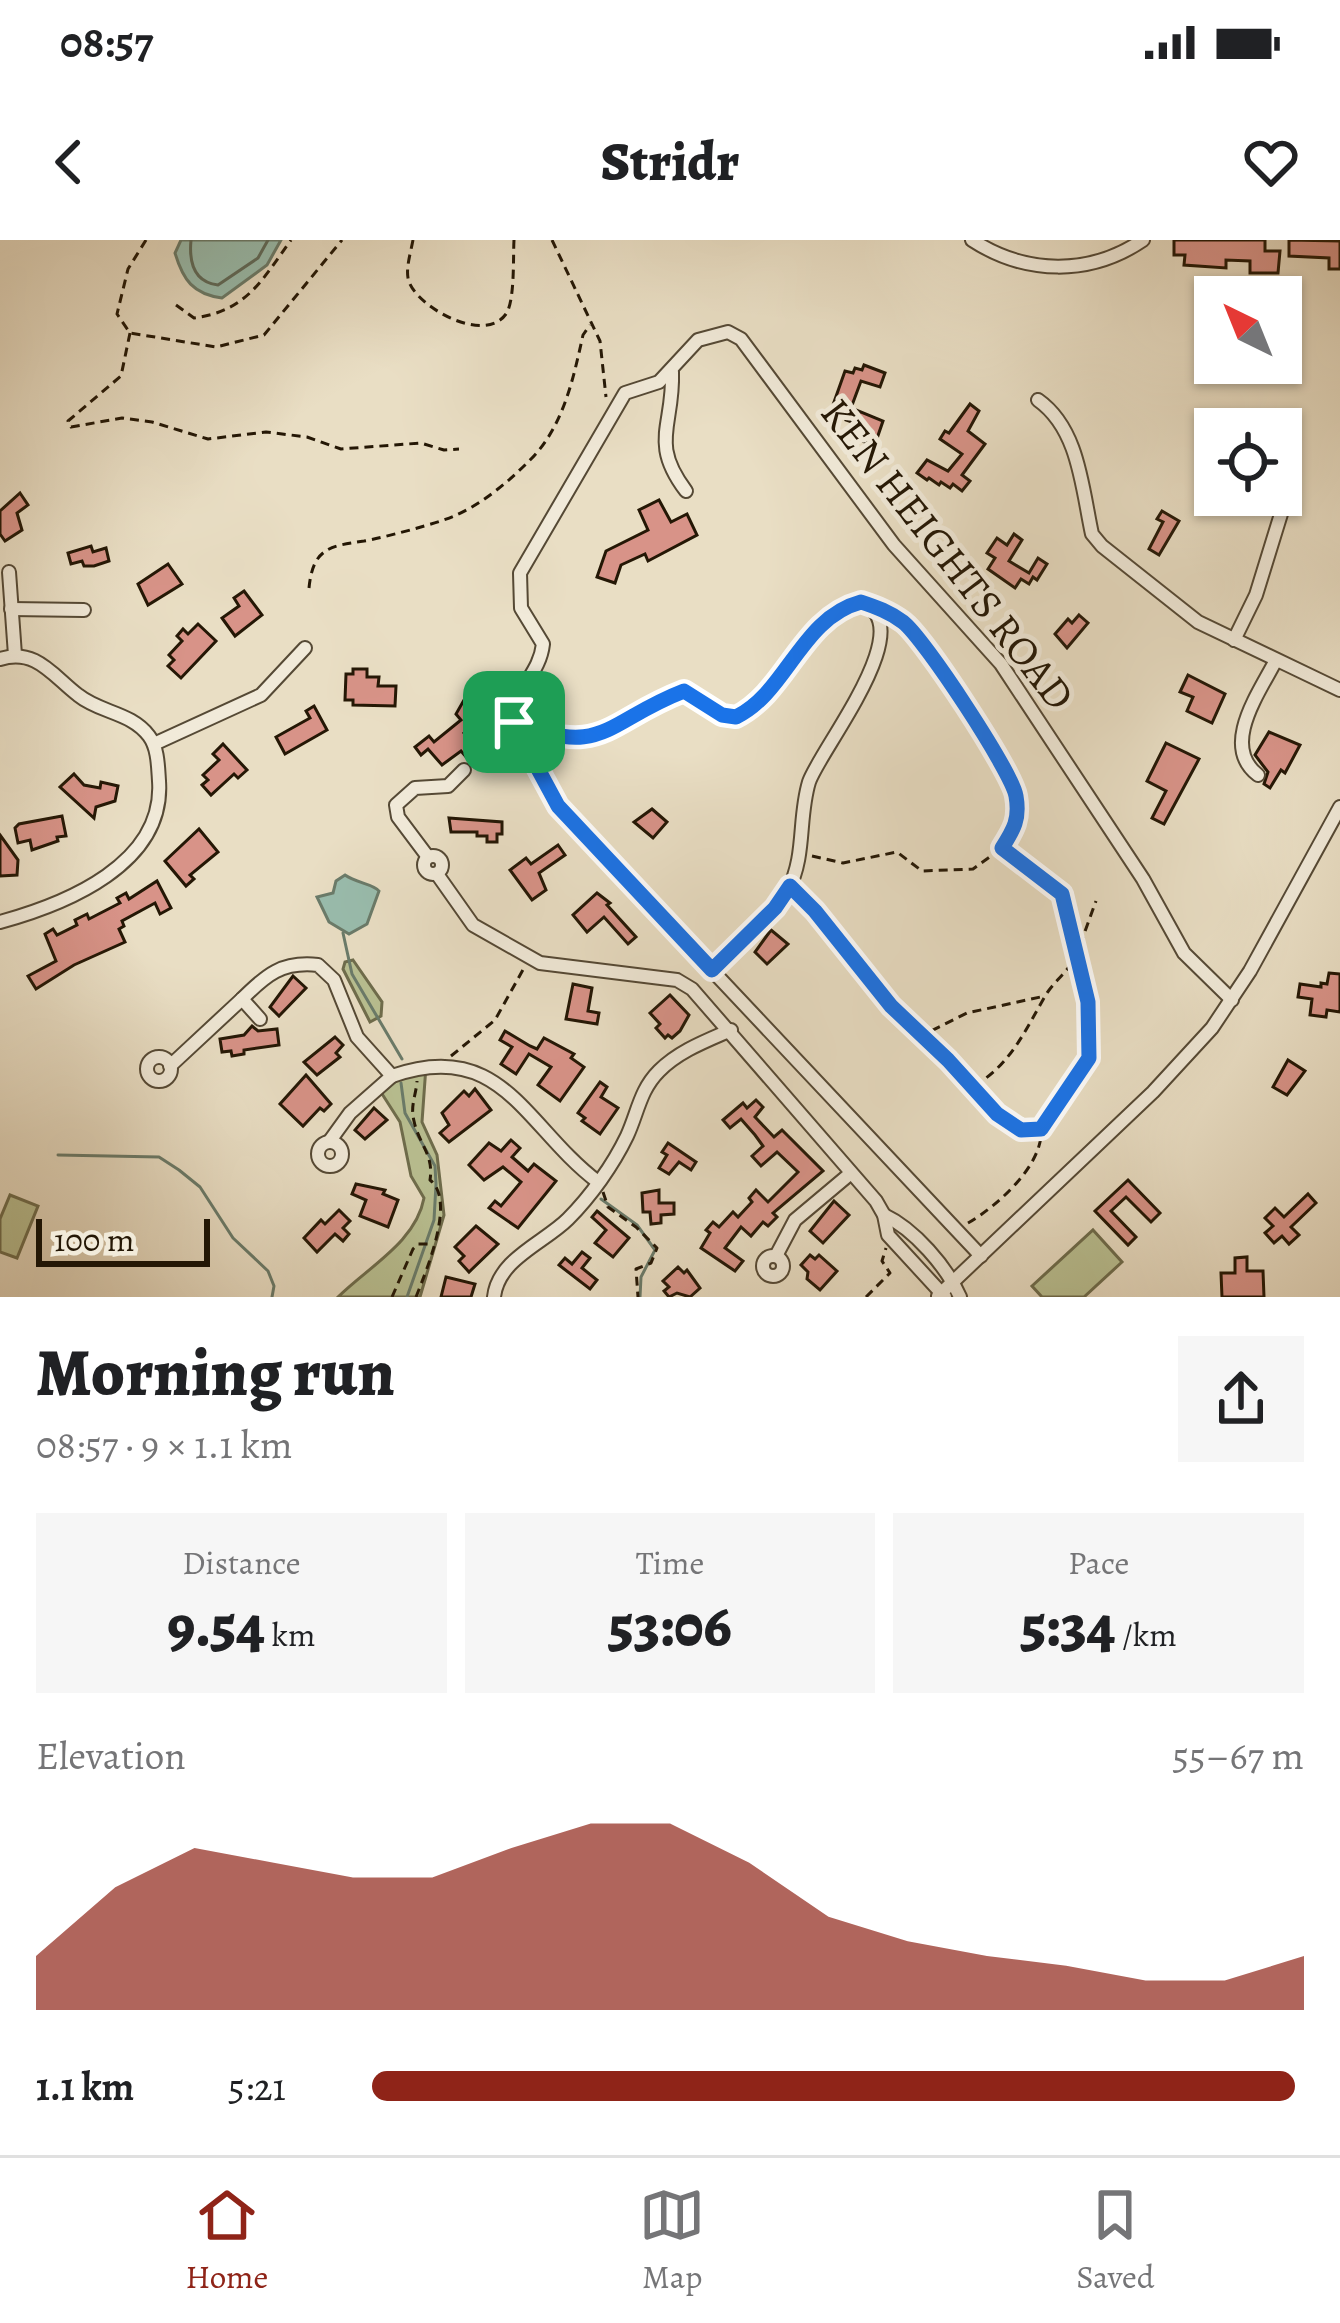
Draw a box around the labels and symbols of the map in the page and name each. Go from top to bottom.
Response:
north arrow [1194,276,1302,384]
street label: KEN HEIGHTS ROAD [808,386,1088,722]
pin [463,671,565,773]
scale bar [36,1213,210,1266]

